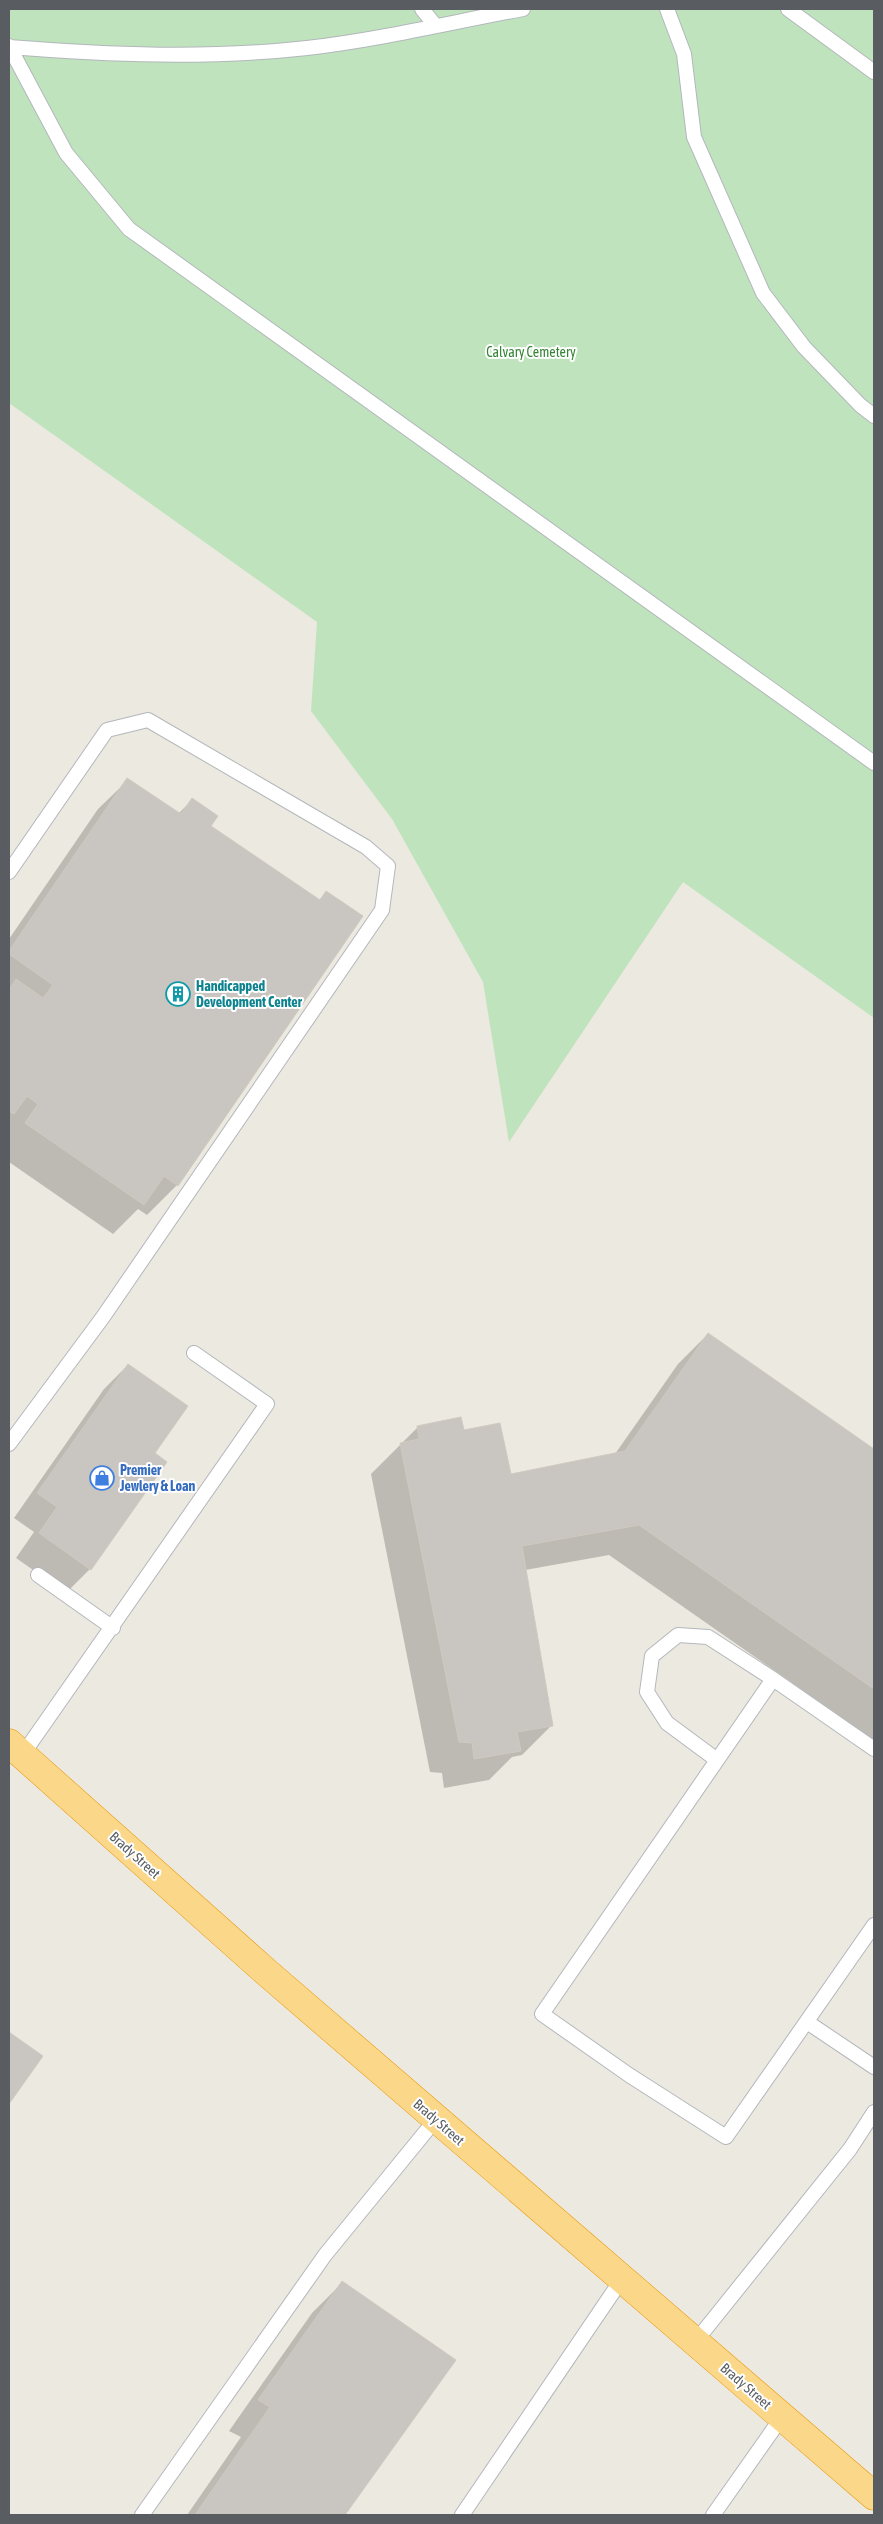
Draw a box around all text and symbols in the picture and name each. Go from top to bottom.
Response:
park label: Calvary Cemetery [486,344,576,360]
place label: Handicapped Development Center [196,978,303,1010]
building icon: Handicapped Development Center [165,981,191,1007]
place label: Premier Jewlery & Loan [119,1462,196,1494]
shop icon: Premier Jewlery & Loan [89,1465,115,1491]
street label: Brady Street [107,1828,163,1882]
street label: Brady Street [410,2096,468,2148]
street label: Brady Street [717,2360,775,2412]

